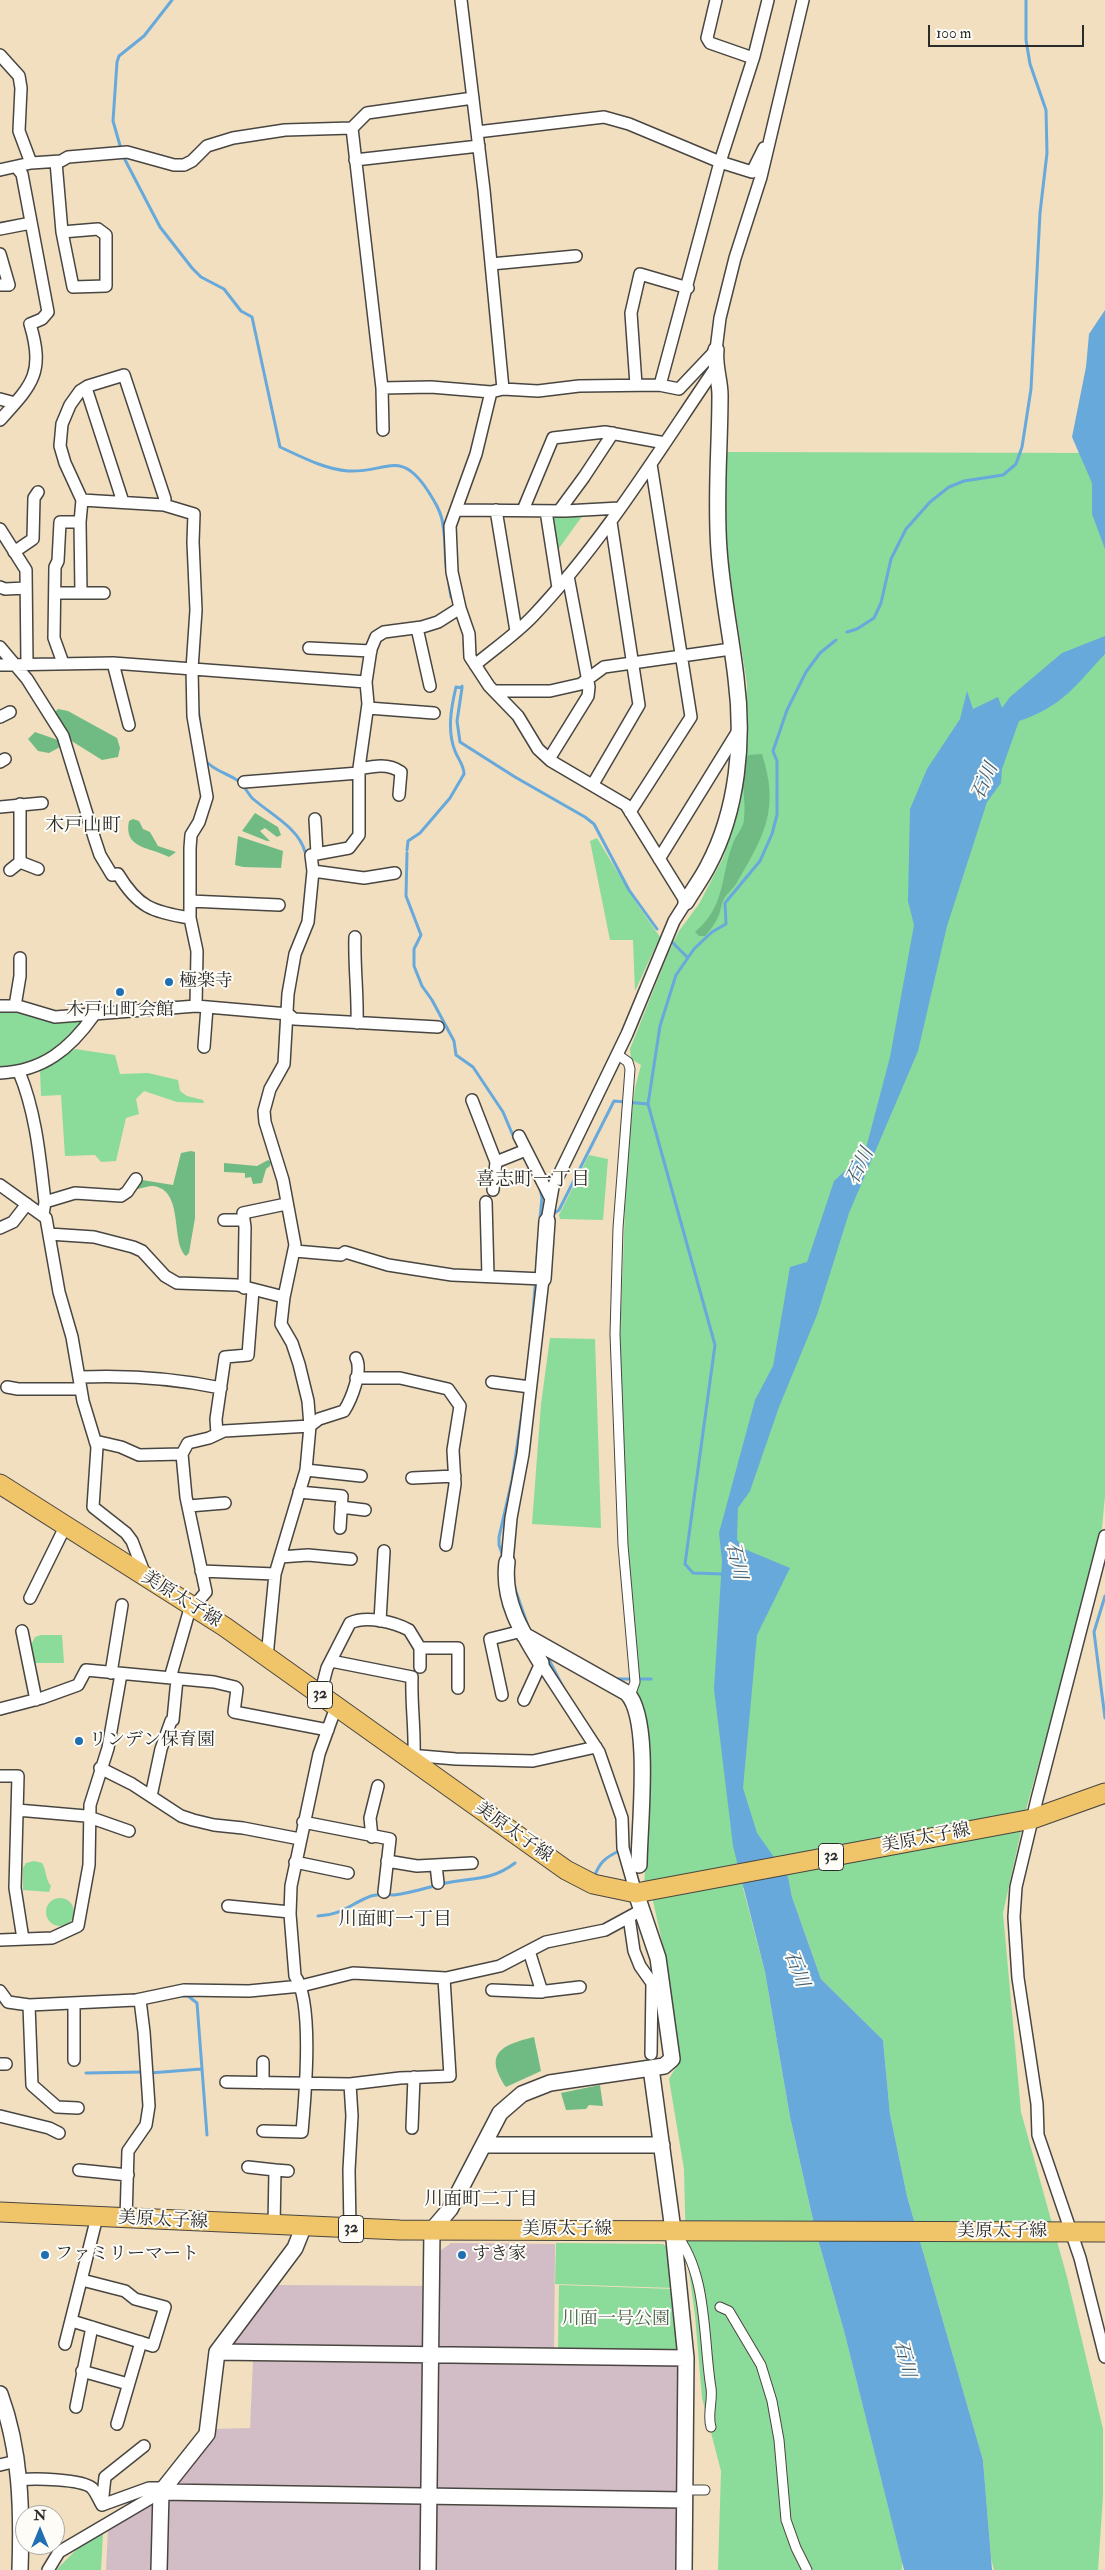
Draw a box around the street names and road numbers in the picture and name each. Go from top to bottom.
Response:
street label: 美原太子線 [137,1567,225,1633]
road number: 32 [308,1682,332,1708]
street label: 美原太子線 [470,1798,556,1868]
street label: 美原太子線 [880,1820,972,1858]
road number: 32 [818,1844,844,1870]
street label: 美原太子線 [117,2208,209,2234]
road number: 32 [338,2216,364,2242]
street label: 美原太子線 [522,2219,612,2241]
street label: 美原太子線 [957,2221,1047,2243]

